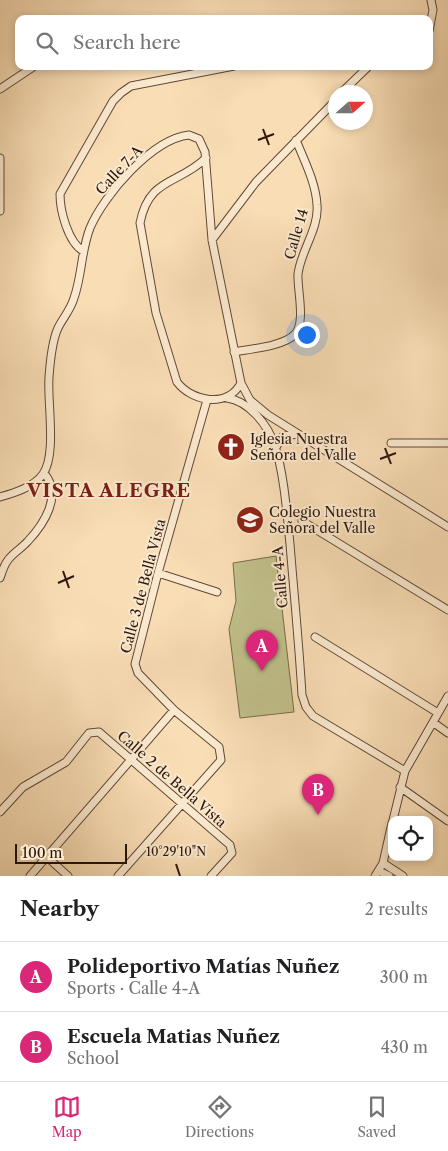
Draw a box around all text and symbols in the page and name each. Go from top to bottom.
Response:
search box [15,15,433,70]
icon: search [33,29,61,57]
text: Search here [73,31,181,54]
north arrow [328,85,373,130]
street label: Calle 7-A [92,141,147,198]
street label: Calle 14 [280,207,312,261]
your location [294,322,320,348]
place label: Iglesia Nuestra Señora del Valle [250,430,356,464]
church icon: Iglesia Nuestra Señora del Valle [216,432,246,462]
district label: VISTA ALEGRE [26,479,191,502]
place label: Colegio Nuestra Señora del Valle [269,503,377,537]
school or university icon: Colegio Nuestra Señora del Valle [235,505,265,535]
street label: Calle 3 de Bella Vista [116,516,170,655]
street label: Calle 4-A [268,544,292,609]
pin: A [246,630,278,671]
street label: Calle 2 de Bella Vista [114,727,231,832]
pin: B [302,774,334,815]
map controls [388,816,433,861]
button: locate [388,816,433,861]
scale bar [15,841,128,864]
text: 100 m [22,844,62,862]
text: 10°29'10"N [146,844,206,859]
text: Nearby [20,896,99,921]
text: 2 results [365,899,428,919]
text: Polideportivo Matías Nuñez [67,955,339,978]
text: A [30,967,42,987]
text: 300 m [380,967,428,987]
text: Sports · Calle 4-A [67,978,200,998]
text: Escuela Matias Nuñez [67,1025,280,1048]
text: B [30,1037,42,1057]
text: 430 m [381,1037,428,1057]
text: School [67,1048,119,1068]
tab: Map [52,1093,82,1141]
tab: Directions [185,1093,254,1141]
tab: Saved [357,1093,396,1141]

